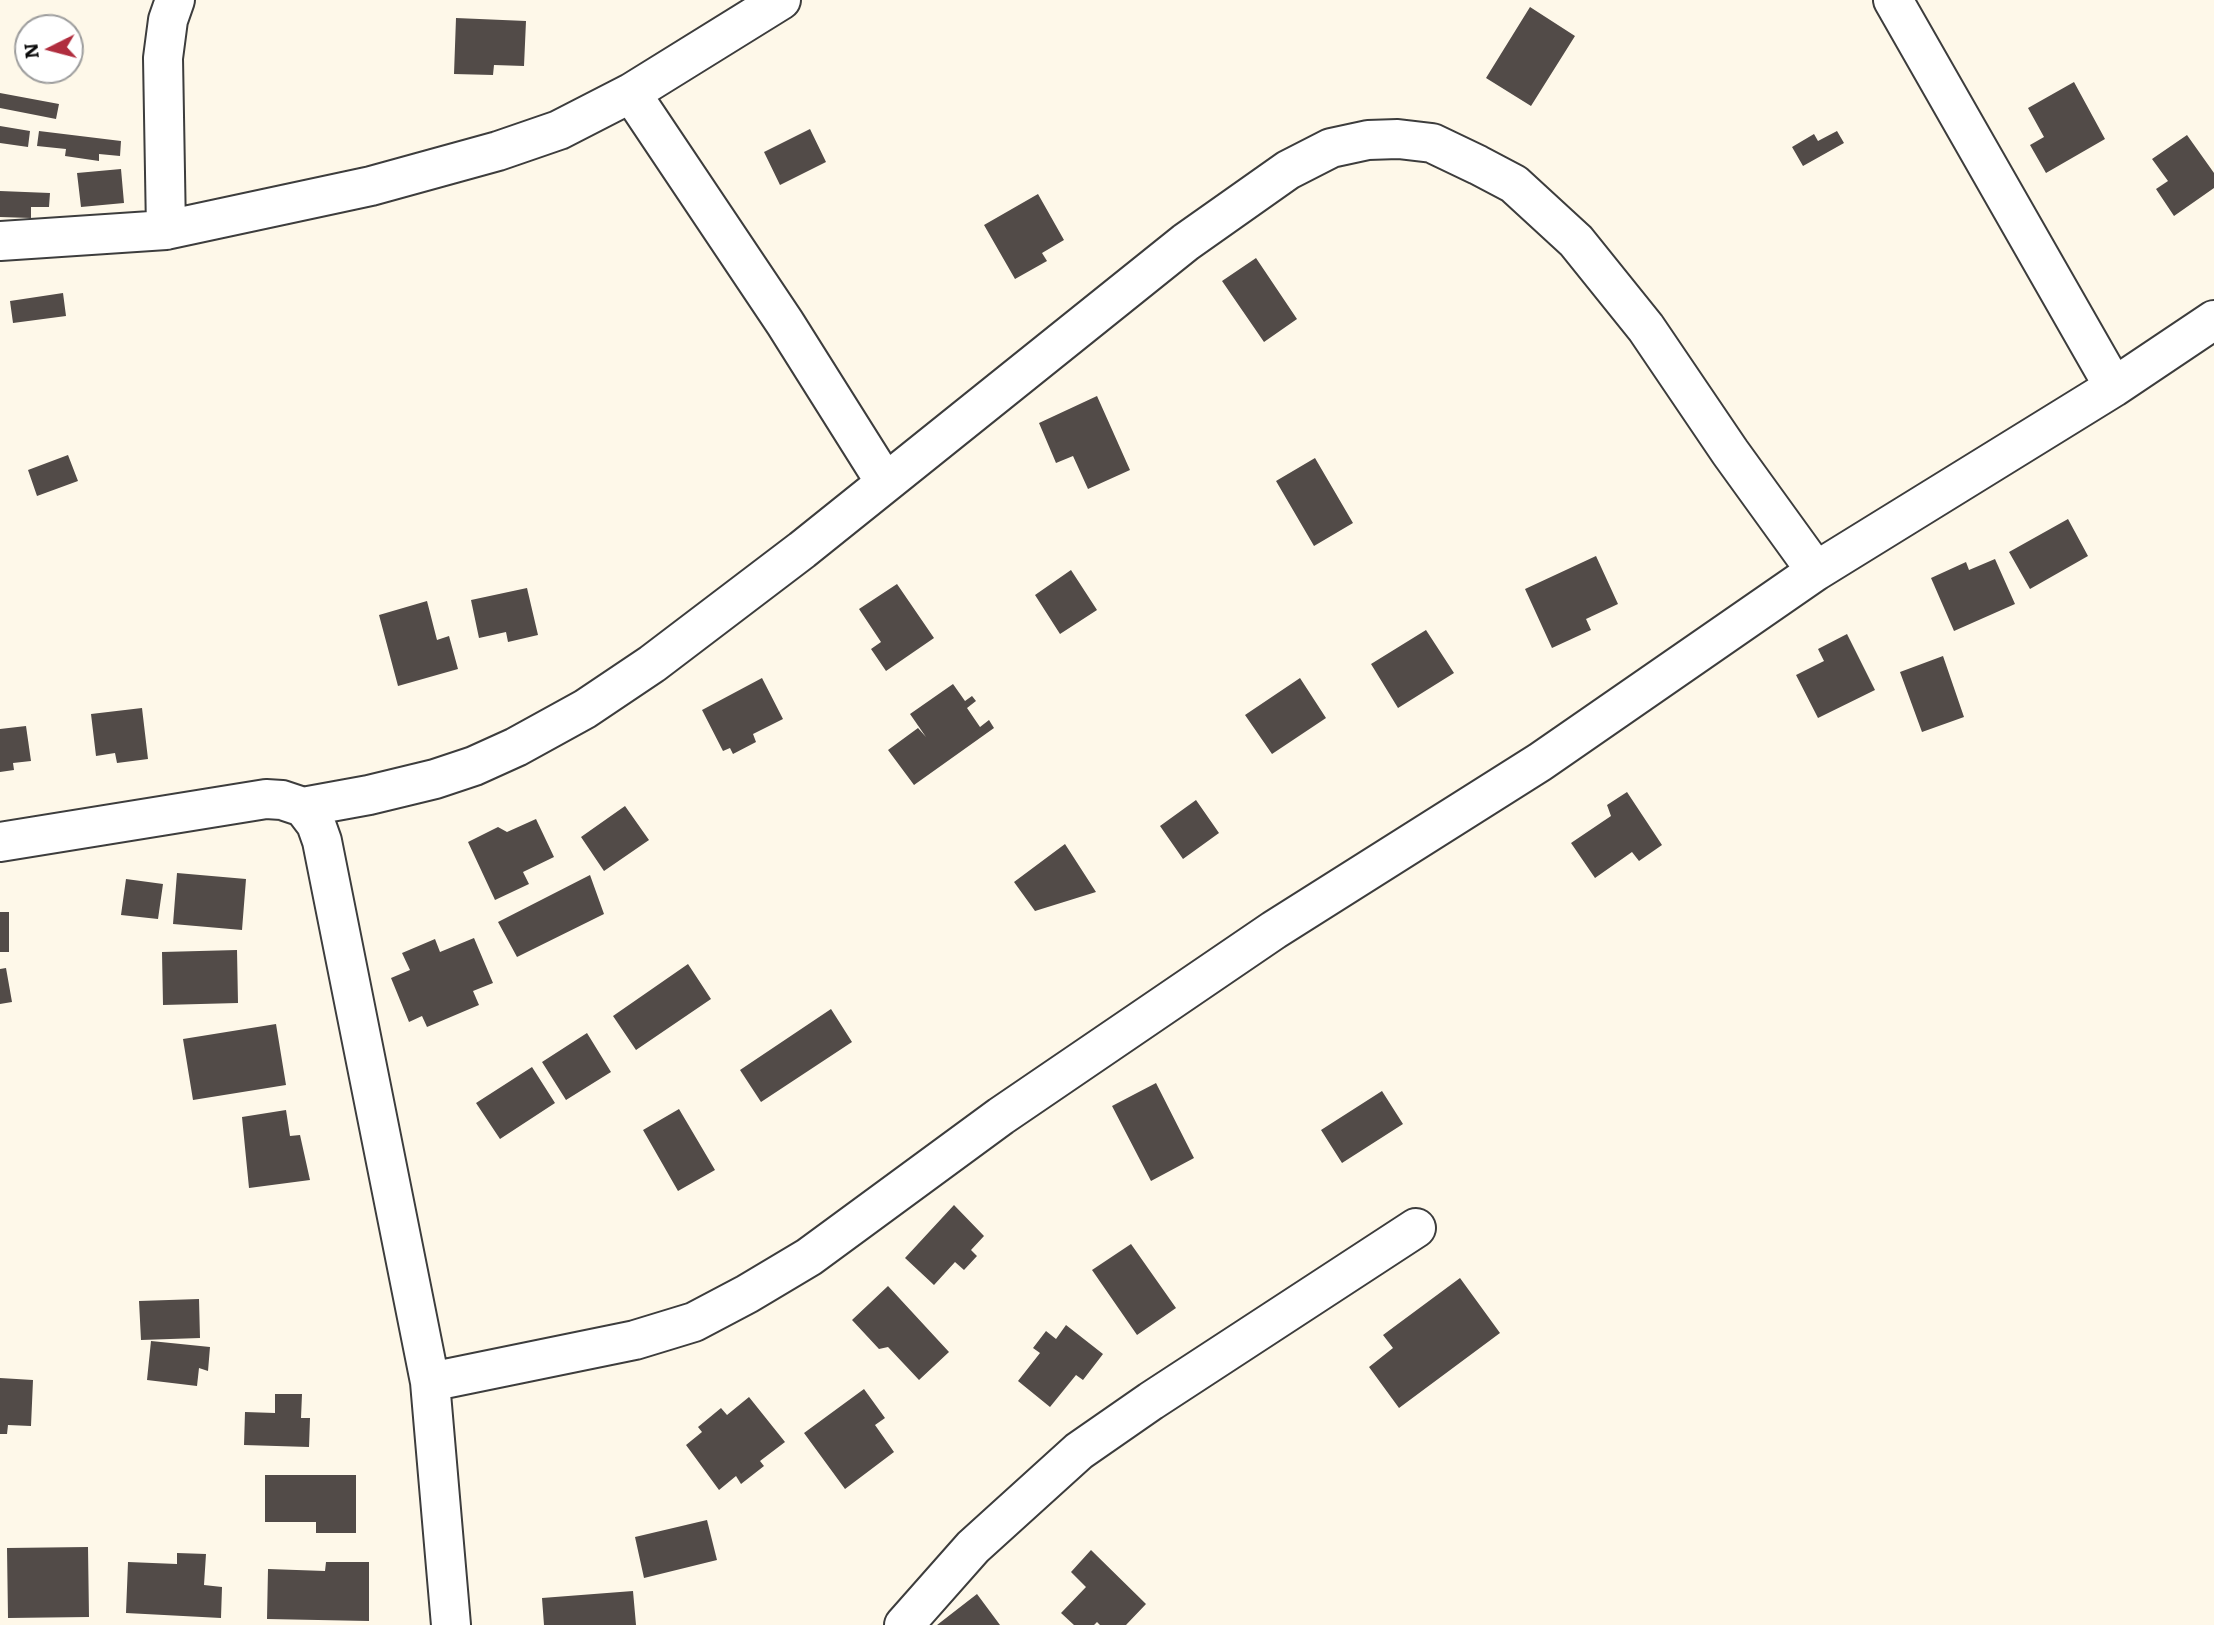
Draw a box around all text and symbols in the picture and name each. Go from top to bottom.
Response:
north arrow [14,14,84,84]
text: N [15,42,45,60]

